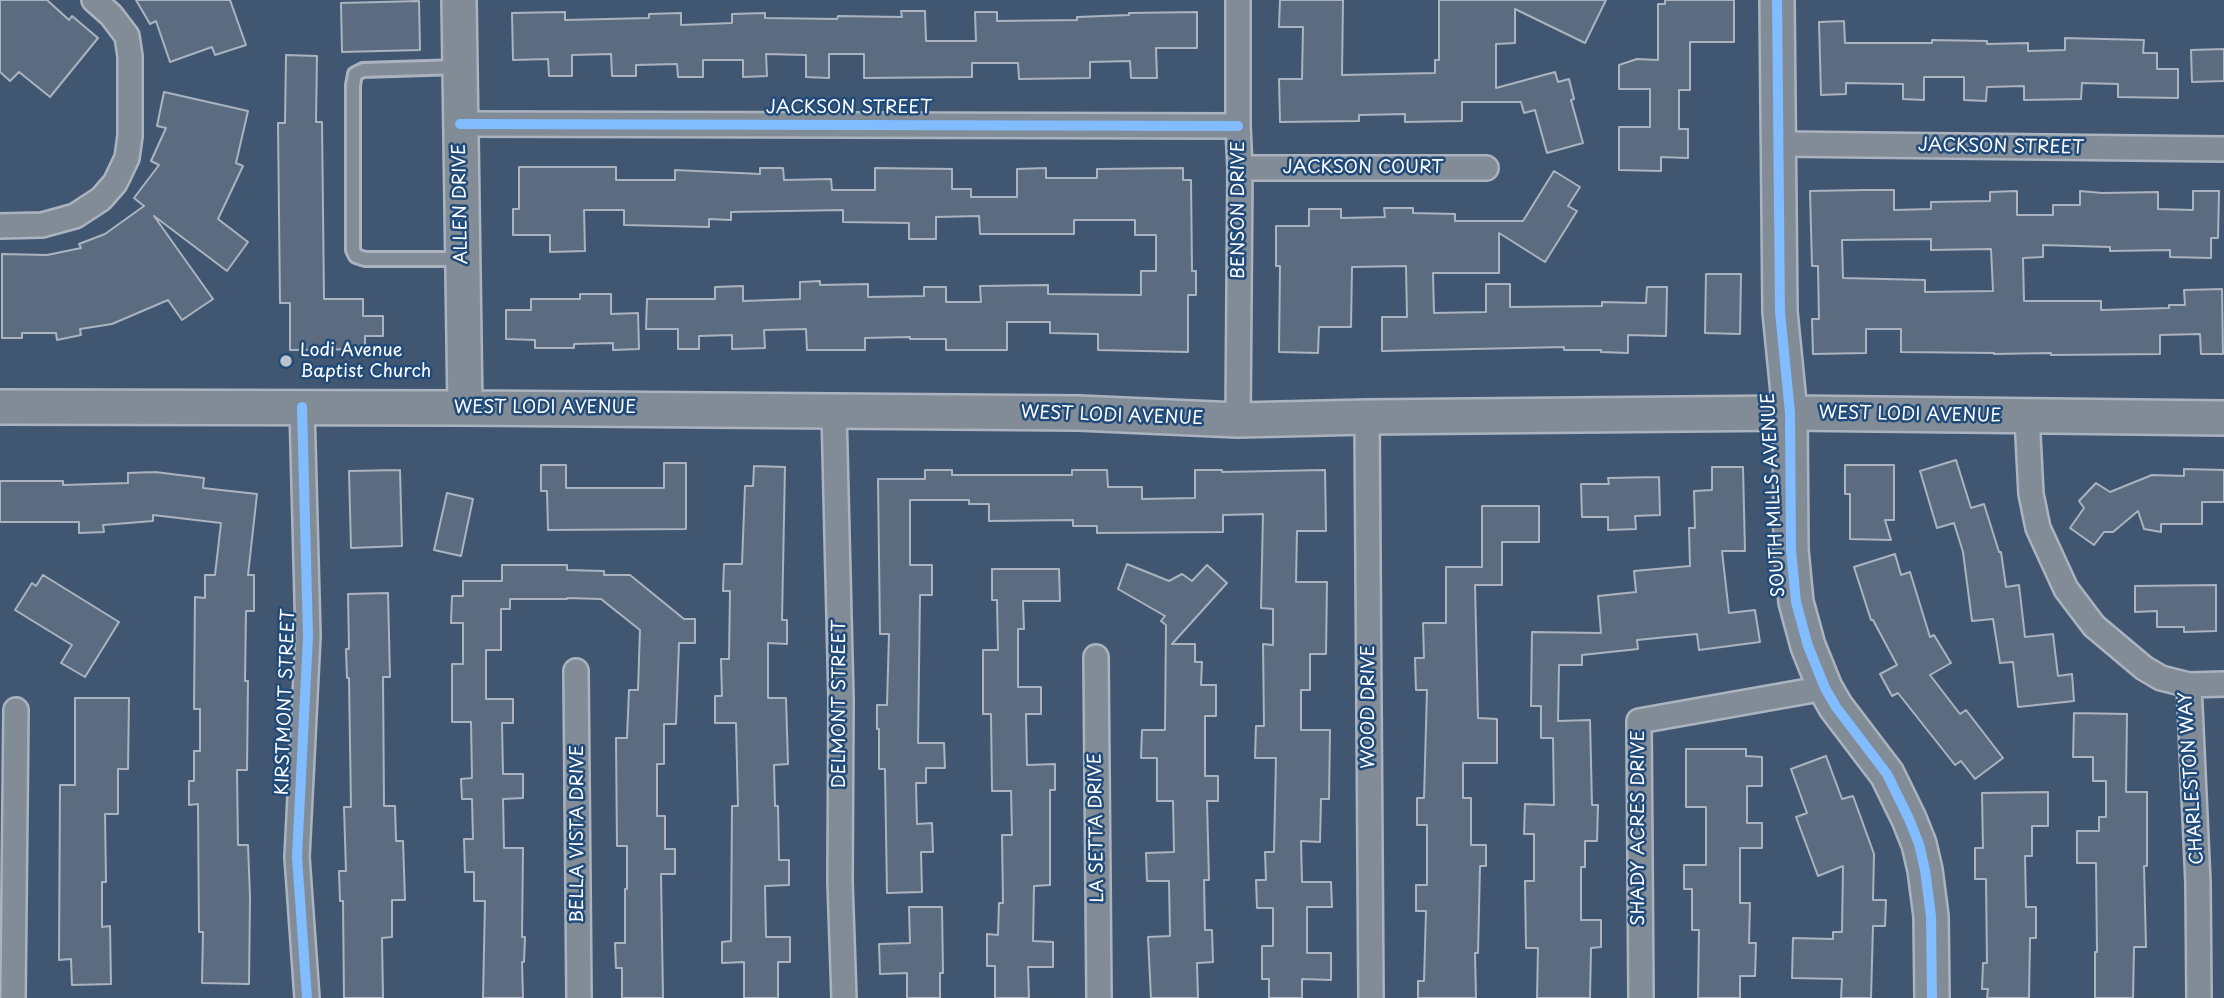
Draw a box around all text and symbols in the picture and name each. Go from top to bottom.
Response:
street label: JACKSON STREET [766,97,932,119]
street label: JACKSON STREET [1918,135,2084,159]
street label: BENSON DRIVE [1228,141,1250,279]
street label: ALLEN DRIVE [449,144,473,264]
street label: JACKSON COURT [1282,157,1444,179]
place label: Lodi Avenue Baptist Church [300,340,431,382]
marker: Lodi Avenue Baptist Church [278,353,294,369]
street label: SOUTH MILLS AVENUE [1758,392,1790,598]
street label: WEST LODI AVENUE [454,397,636,419]
street label: WEST LODI AVENUE [1020,402,1204,430]
street label: WEST LODI AVENUE [1819,403,2001,427]
street label: KIRSTMONT STREET [272,608,300,796]
street label: DELMONT STREET [829,620,851,788]
street label: WOOD DRIVE [1358,645,1380,769]
street label: CHARLESTON WAY [2175,691,2209,865]
street label: SHADY ACRES DRIVE [1628,730,1650,926]
street label: BELLA VISTA DRIVE [567,745,589,923]
street label: LA SETTA DRIVE [1085,753,1109,903]

